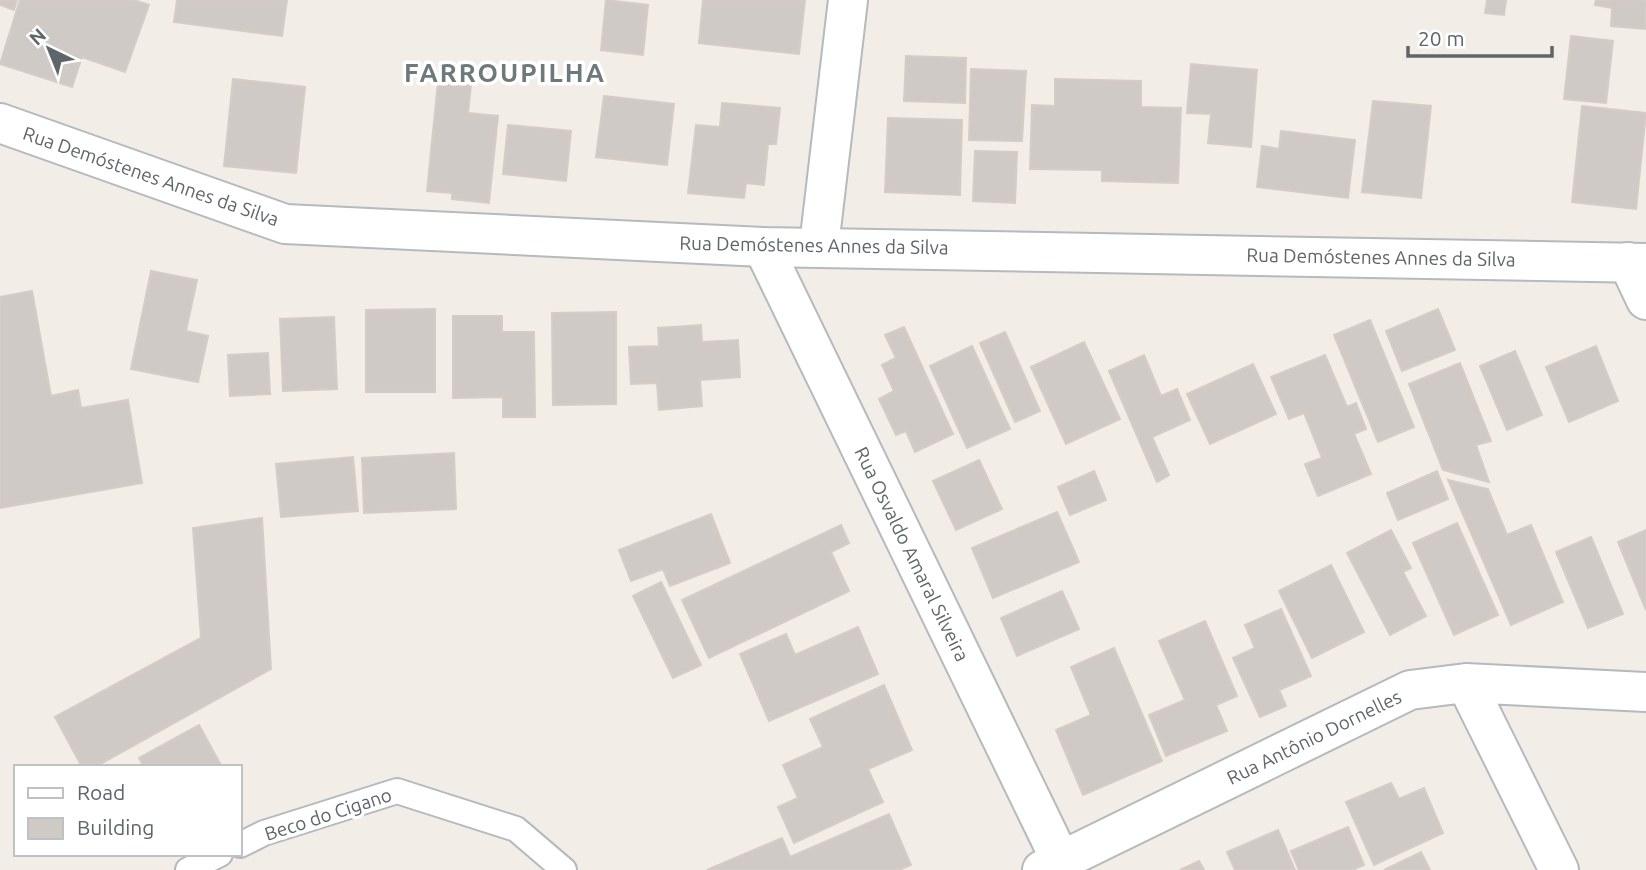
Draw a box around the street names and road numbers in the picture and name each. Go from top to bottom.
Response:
street label: Rua Demóstenes Annes da Silva [20,122,282,230]
street label: Rua Demóstenes Annes da Silva [679,232,949,258]
street label: Rua Demóstenes Annes da Silva [1246,244,1516,270]
street label: Rua Osvaldo Amaral Silveira [850,443,974,665]
street label: Rua Antônio Dornelles [1223,685,1405,789]
street label: Beco do Cigano [262,783,394,845]

